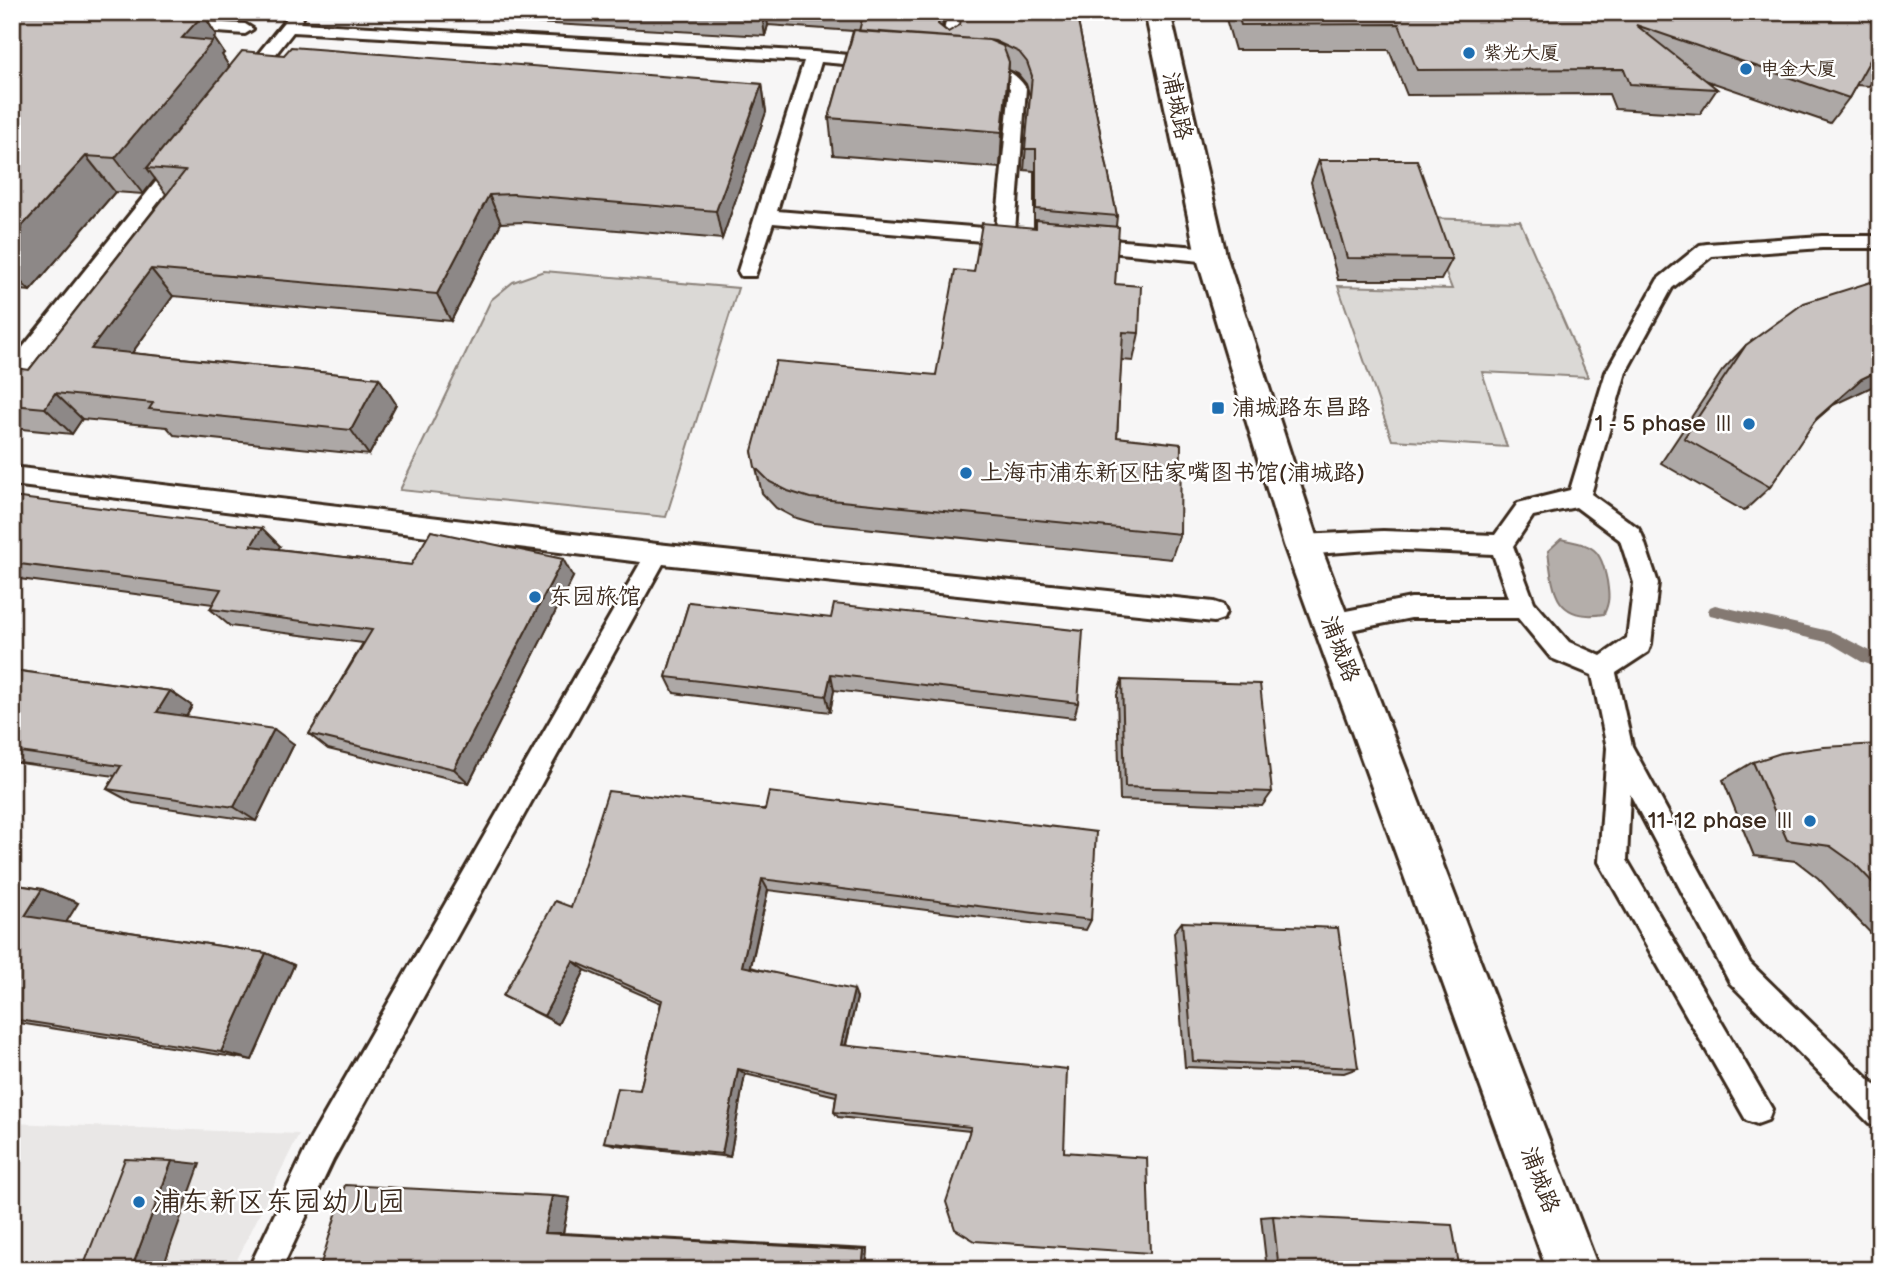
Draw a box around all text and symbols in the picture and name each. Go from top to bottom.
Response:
place label: 紫光大厦 [1483,42,1559,65]
marker: 紫光大厦 [1461,45,1477,61]
place label: 申金大厦 [1760,58,1836,81]
marker: 申金大厦 [1738,61,1754,77]
street label: 浦城路 [1156,69,1198,143]
place label: 浦城路东昌路 [1232,394,1370,422]
marker: 浦城路东昌路 [1210,400,1226,416]
place label: 1 - 5 phase Ⅲ [1594,410,1735,438]
marker: 1 - 5 phase Ⅲ [1741,416,1757,432]
place label: 上海市浦东新区陆家嘴图书馆(浦城路) [980,459,1365,487]
marker: 上海市浦东新区陆家嘴图书馆(浦城路) [958,465,974,481]
place label: 东园旅馆 [549,583,641,611]
marker: 东园旅馆 [527,589,543,605]
street label: 浦城路 [1315,612,1365,686]
place label: 11-12 phase Ⅲ [1648,807,1796,835]
marker: 11-12 phase Ⅲ [1802,813,1818,829]
street label: 浦城路 [1515,1143,1565,1217]
place label: 浦东新区东园幼儿园 [153,1186,405,1219]
marker: 浦东新区东园幼儿园 [131,1194,147,1210]

